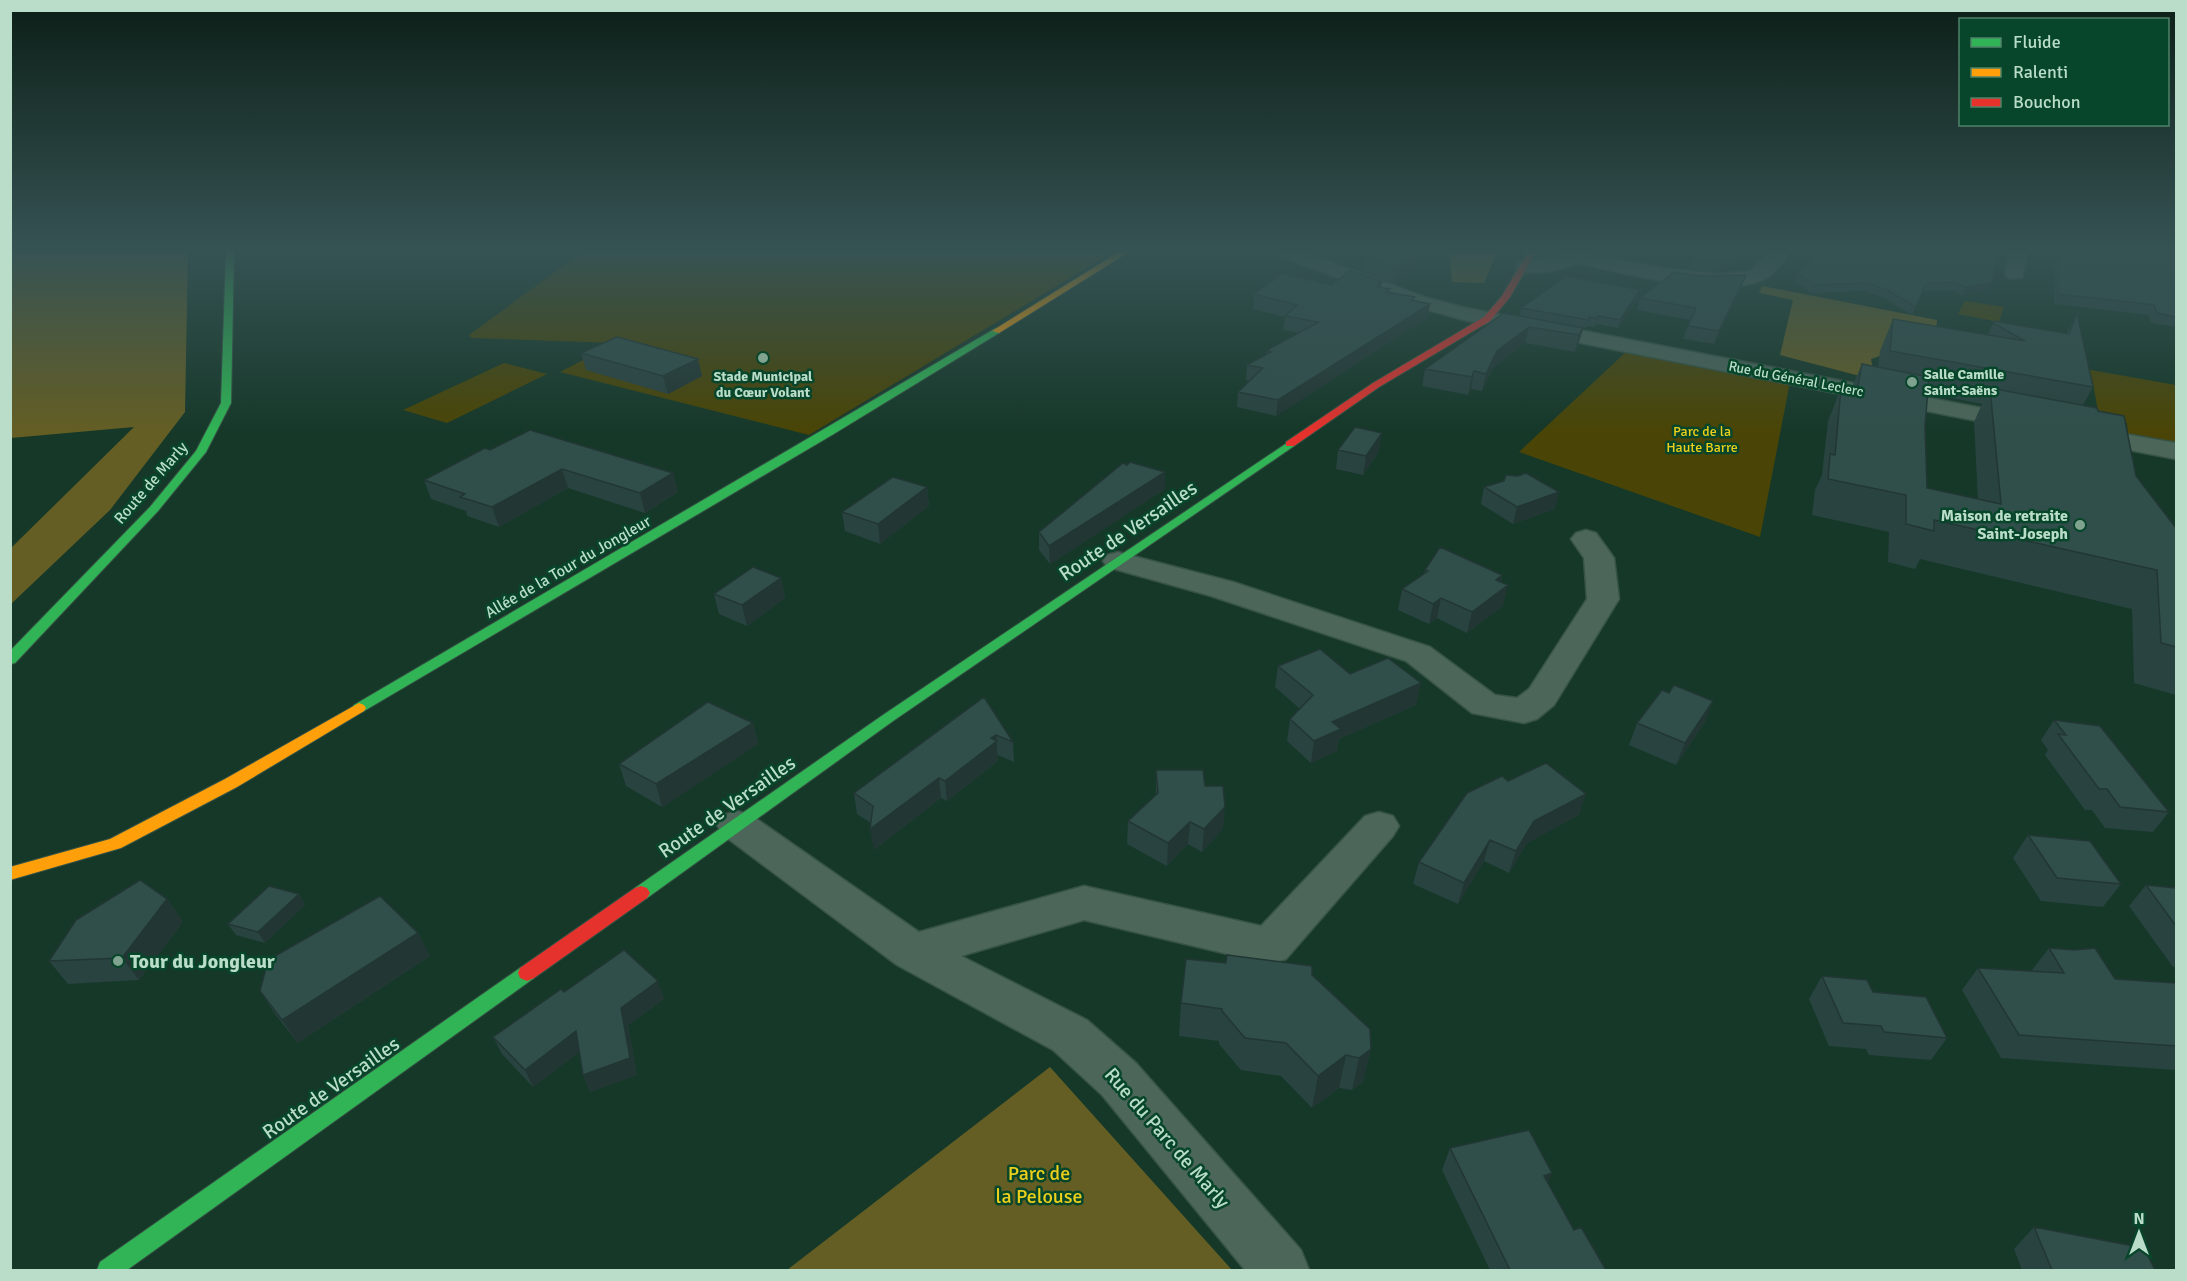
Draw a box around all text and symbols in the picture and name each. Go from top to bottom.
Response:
legend [1959,18,2169,126]
text: Fluide [2013,31,2061,53]
text: Ralenti [2013,61,2068,83]
text: Bouchon [2013,91,2081,113]
marker: Stade Municipal du Cœur Volant [756,351,770,365]
street label: Rue du Général Leclerc [1727,358,1865,400]
place label: Salle Camille Saint-Saëns [1924,366,2004,399]
place label: Stade Municipal du Cœur Volant [714,368,813,401]
marker: Salle Camille Saint-Saëns [1905,375,1919,389]
park label: Parc de la Haute Barre [1666,423,1738,456]
street label: Route de Marly [110,437,192,528]
street label: Route de Versailles [1054,475,1202,587]
place label: Maison de retraite Saint-Joseph [1941,506,2068,544]
street label: Allée de la Tour du Jongleur [481,511,655,623]
marker: Maison de retraite Saint-Joseph [2073,518,2087,532]
street label: Route de Versailles [654,750,801,864]
place label: Tour du Jongleur [130,949,275,974]
marker: Tour du Jongleur [111,954,125,968]
street label: Route de Versailles [258,1031,405,1145]
street label: Rue du Parc de Marly [1099,1063,1235,1214]
park label: Parc de la Pelouse [995,1161,1083,1209]
north arrow [2109,1203,2169,1263]
text: N [2133,1209,2145,1229]

